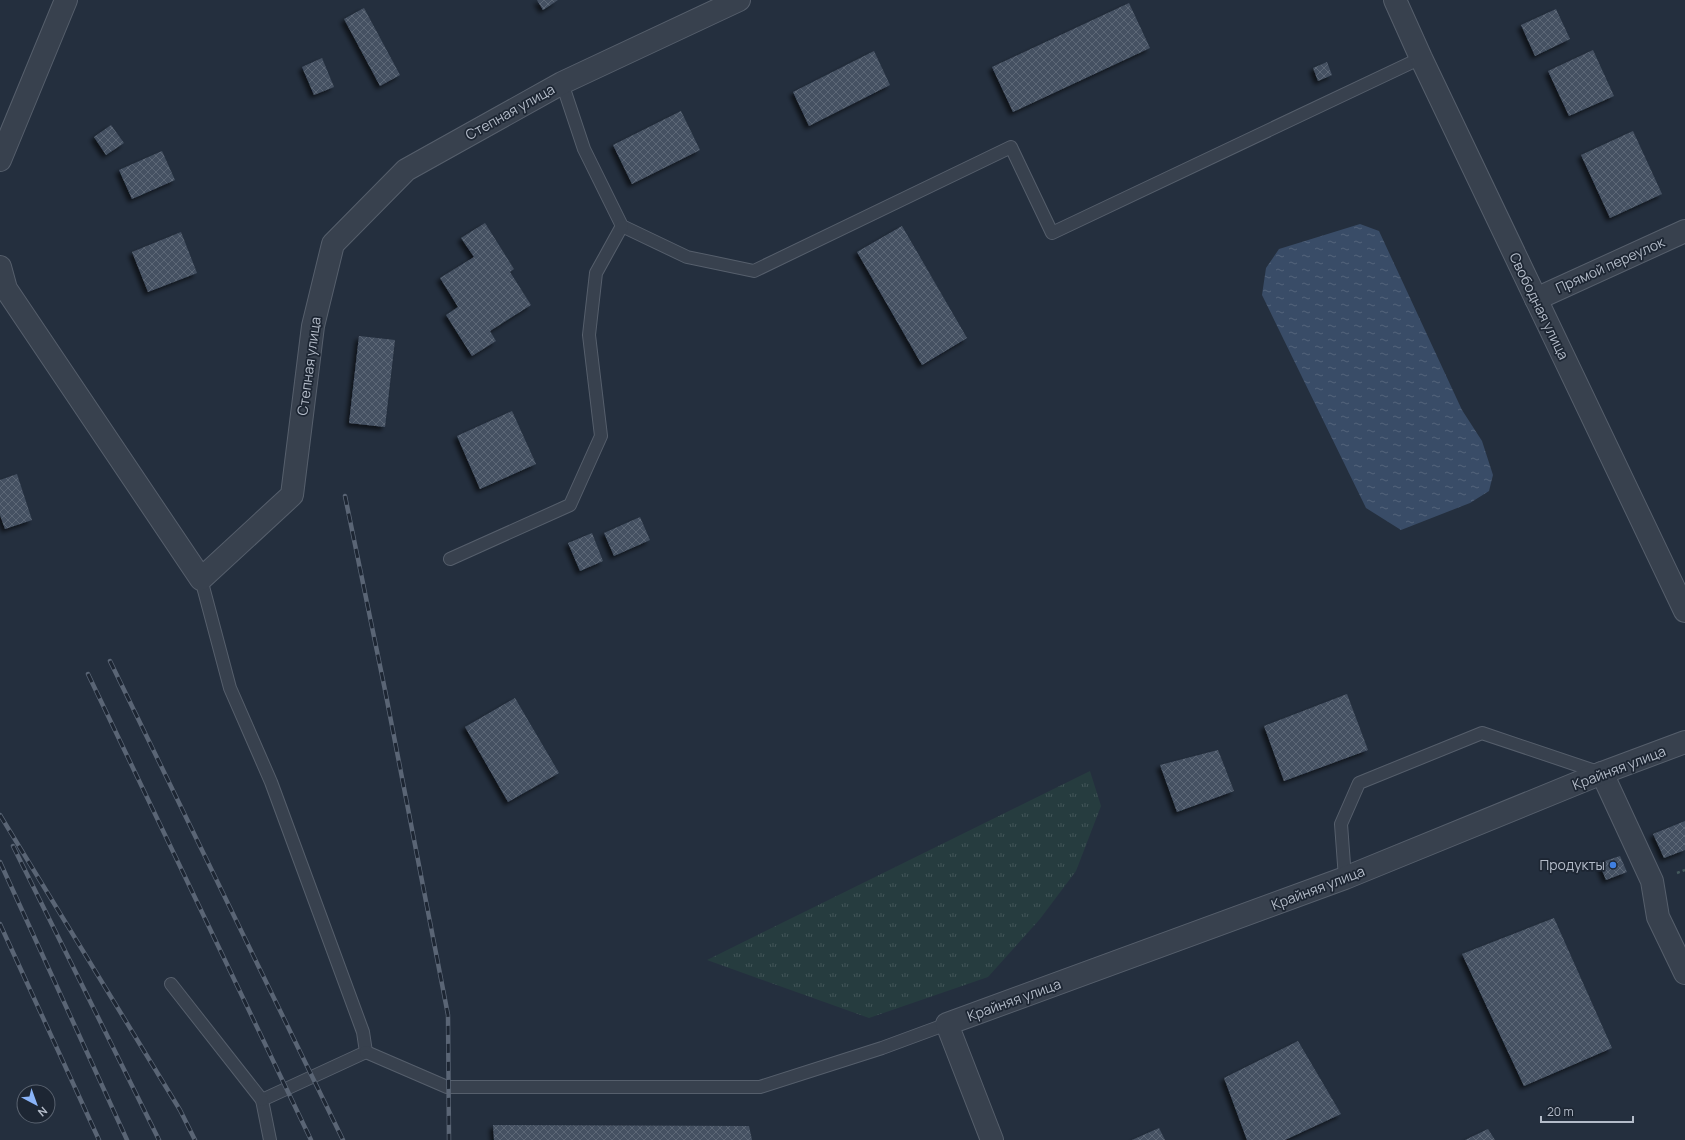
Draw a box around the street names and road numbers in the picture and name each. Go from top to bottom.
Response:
street label: Степная улица [462,79,558,144]
street label: Прямой переулок [1552,232,1668,297]
street label: Свободная улица [1505,249,1574,362]
street label: Степная улица [292,315,325,416]
street label: Крайняя улица [1569,741,1668,794]
street label: Крайняя улица [1268,861,1367,914]
street label: Крайняя улица [964,974,1063,1025]

